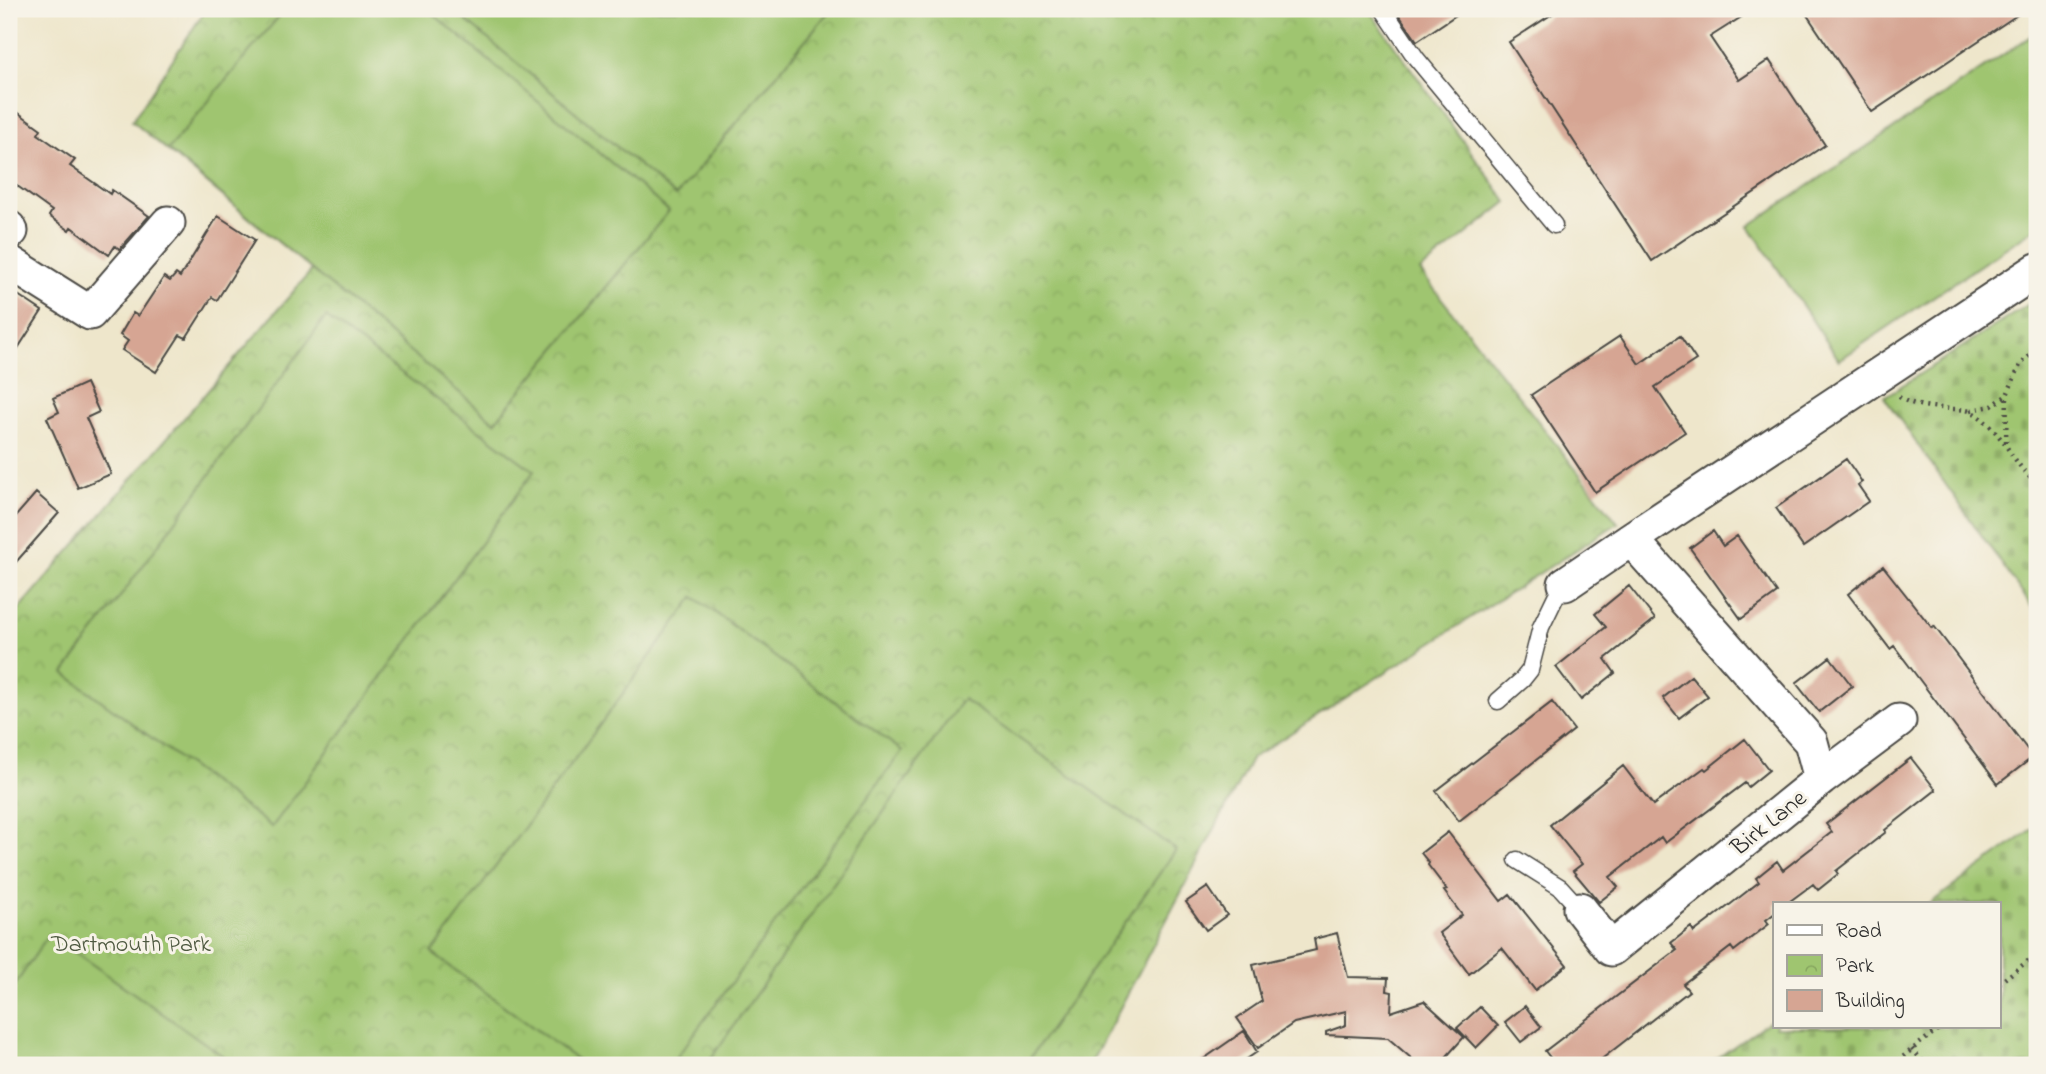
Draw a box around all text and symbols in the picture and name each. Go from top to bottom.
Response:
street label: Birk Lane [1723,782,1815,866]
legend [1773,902,2000,1028]
text: Road [1836,917,1882,947]
park label: Dartmouth Park [50,928,211,963]
text: Park [1836,952,1875,982]
text: Building [1835,987,1905,1019]

